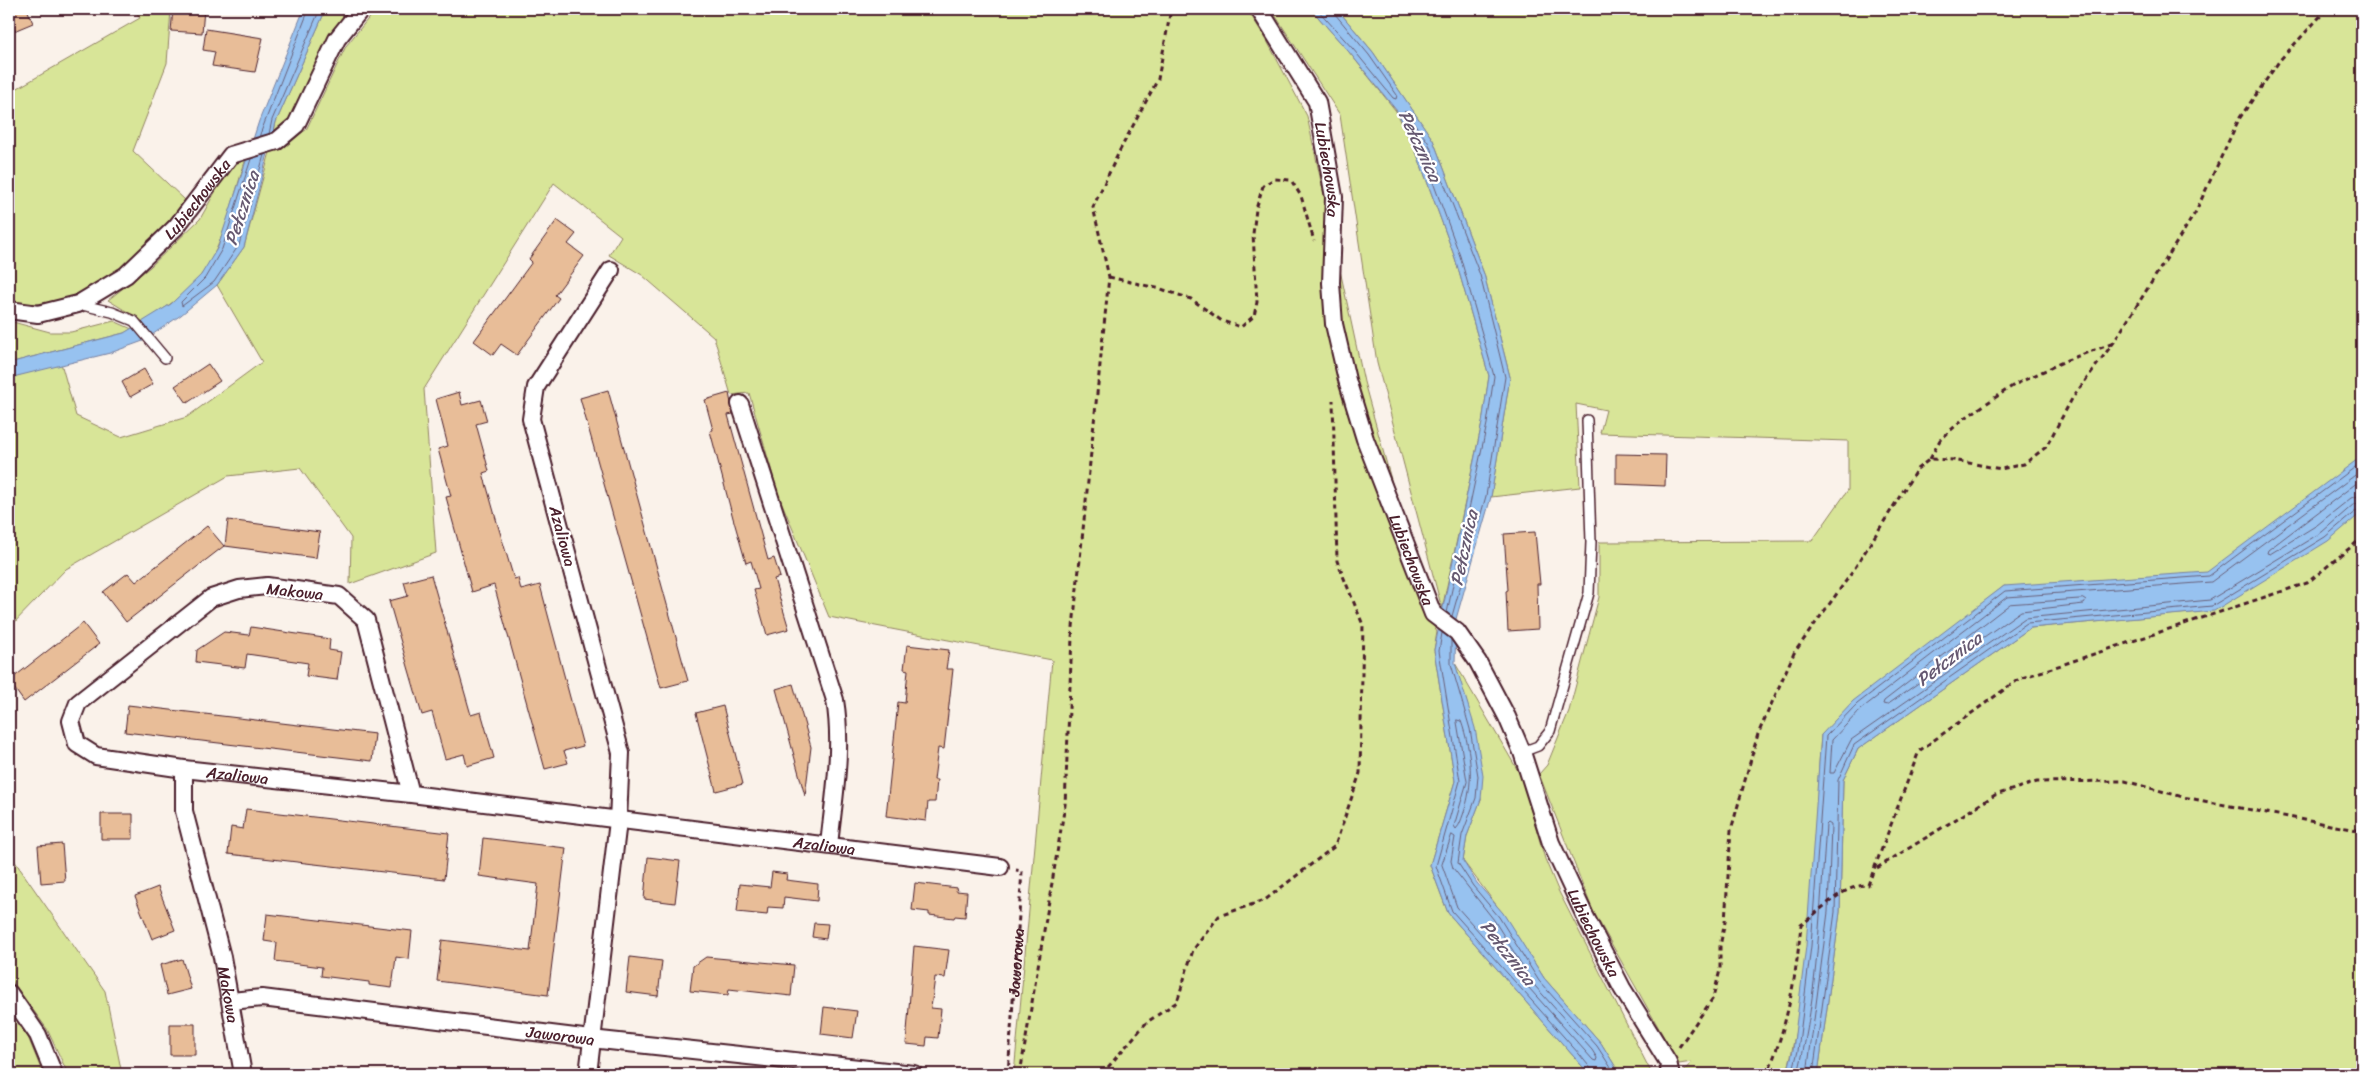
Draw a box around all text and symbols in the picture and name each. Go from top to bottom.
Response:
water label: Pełcznica [1389,105,1451,189]
street label: Lubiechowska [1306,119,1349,219]
street label: Lubiechowska [157,152,239,247]
water label: Pełcznica [215,165,270,249]
street label: Azaliowa [540,501,585,570]
water label: Pełcznica [1440,505,1488,589]
street label: Lubiechowska [1380,510,1443,611]
street label: Makowa [265,574,325,609]
water label: Pełcznica [1909,622,1991,695]
street label: Azaliowa [204,757,270,793]
street label: Azaliowa [791,827,857,864]
street label: Lubiechowska [1559,884,1629,983]
water label: Pełcznica [1472,913,1545,994]
street label: Jaworowa [999,927,1033,998]
street label: Makowa [209,964,248,1025]
street label: Jaworowa [524,1017,596,1054]

